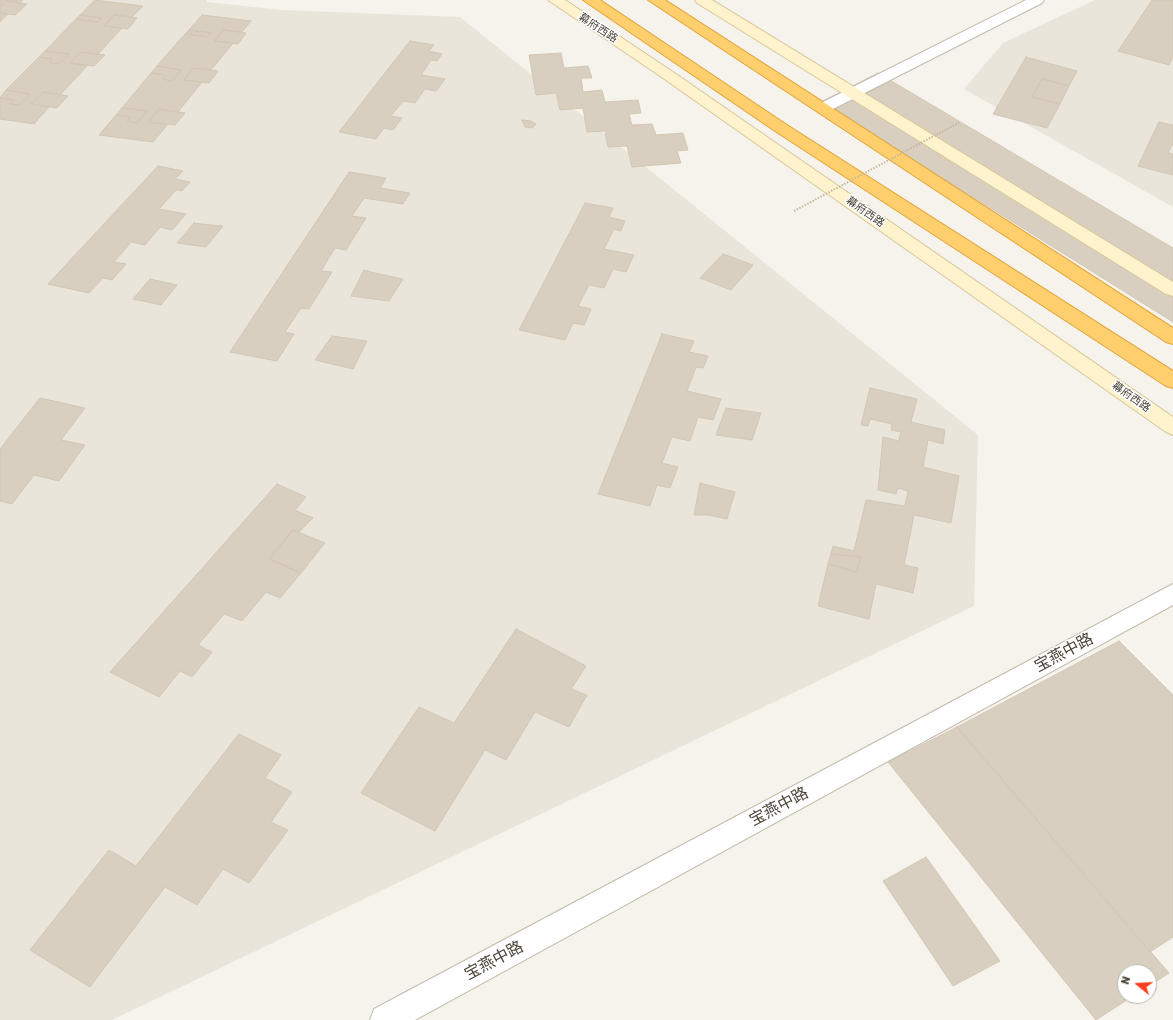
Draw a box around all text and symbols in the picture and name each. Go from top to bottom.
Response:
street label: 幕府西路 [576,10,620,46]
street label: 幕府西路 [843,194,887,230]
street label: 幕府西路 [1109,379,1153,415]
street label: 宝燕中路 [1031,630,1097,676]
street label: 宝燕中路 [746,784,812,830]
street label: 宝燕中路 [461,938,527,984]
north arrow [1117,964,1157,1004]
text: N [1119,975,1133,986]

